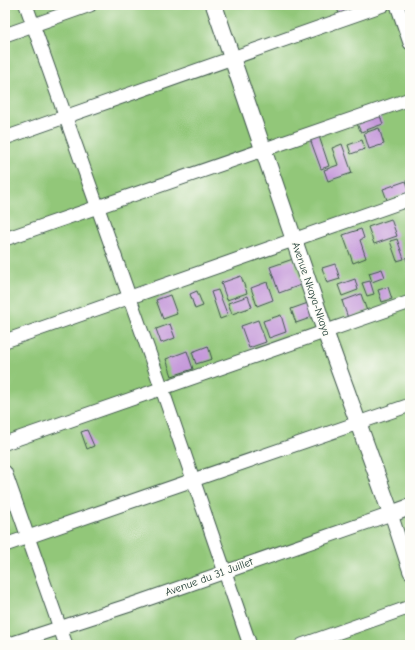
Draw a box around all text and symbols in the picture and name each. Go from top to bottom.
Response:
street label: Avenue Nkaya-Nkaya [289,240,333,338]
street label: Avenue du 31 Juillet [163,555,255,599]

